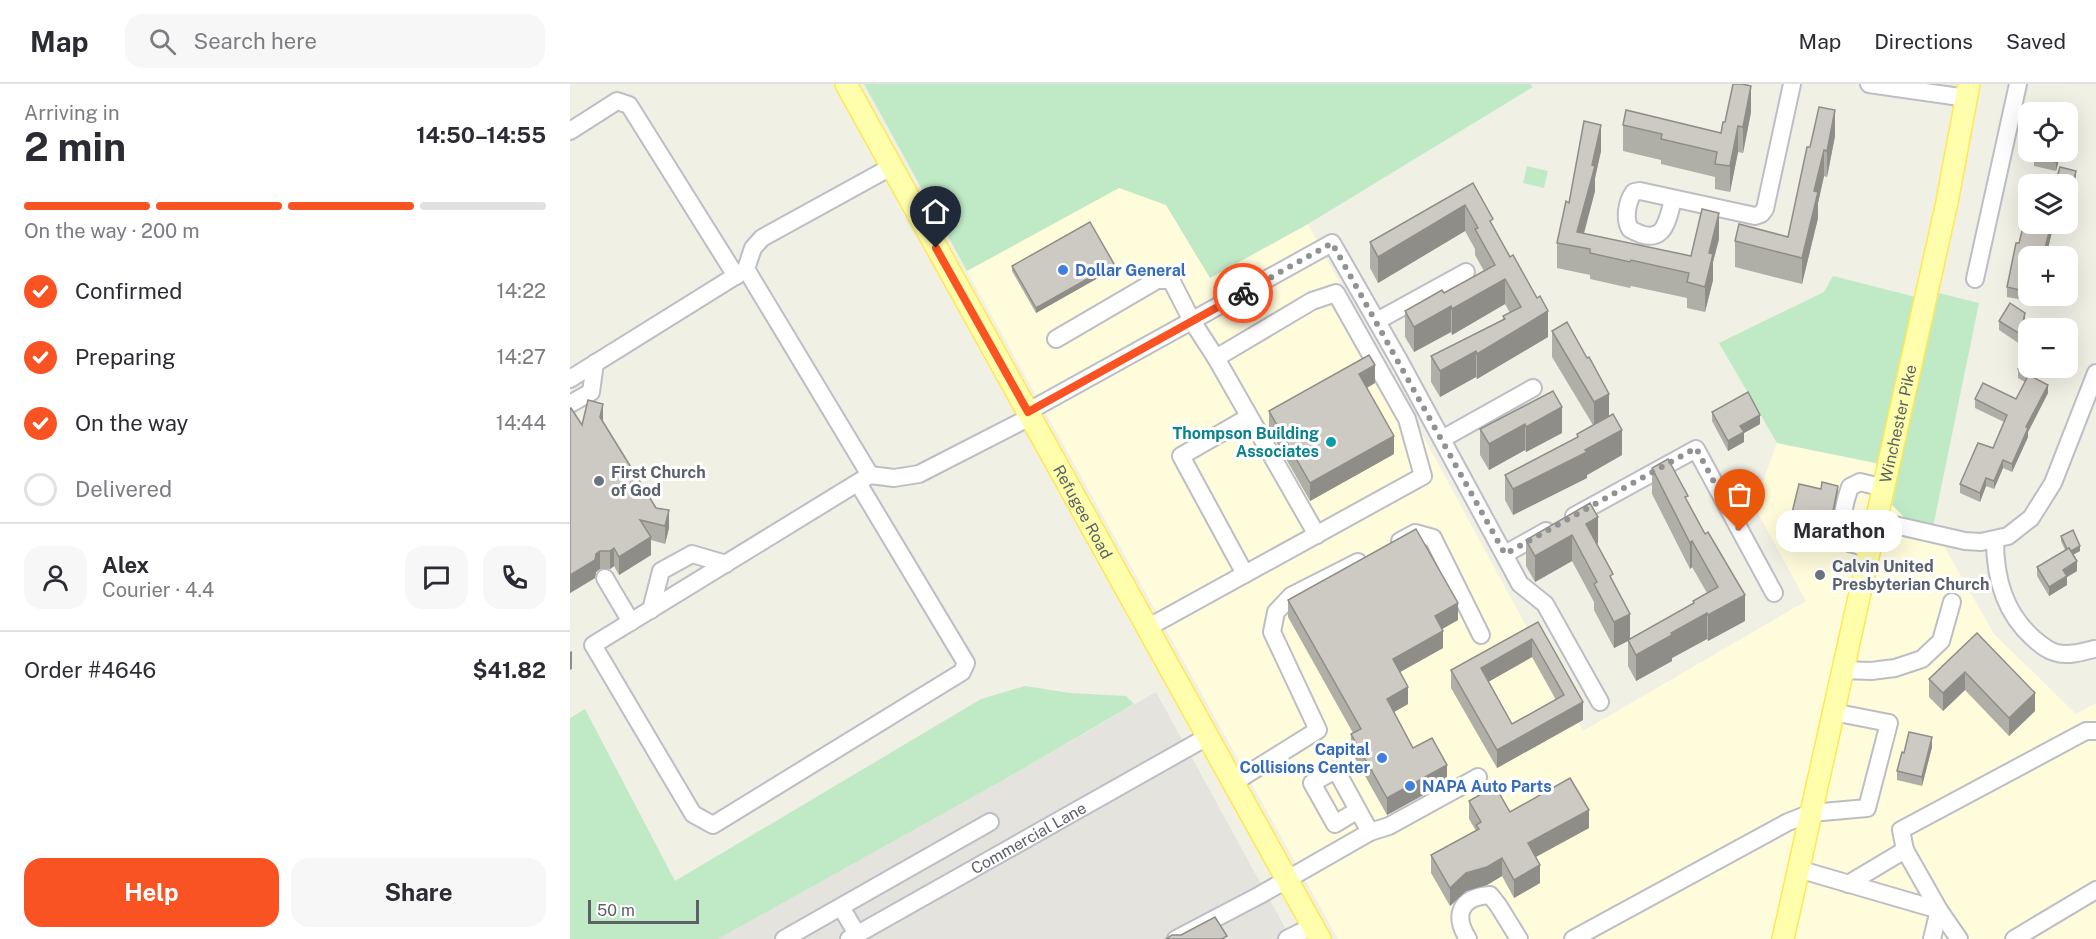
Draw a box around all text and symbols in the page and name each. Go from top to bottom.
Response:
search box [125,14,545,68]
text: Map [30,25,89,58]
icon: search [146,25,179,58]
text: Search here [194,28,317,54]
text: Map [1799,29,1841,54]
text: Directions [1874,29,1973,54]
text: Saved [2006,29,2066,54]
text: Arriving in [24,101,119,125]
map controls [2018,102,2078,378]
button: locate [2018,102,2078,162]
text: 14:50–14:55 [416,122,546,148]
text: 2 min [24,124,126,170]
button: layers [2018,174,2078,234]
pin [910,186,961,248]
icon: home [919,195,952,228]
text: On the way · 200 m [24,219,200,243]
button: + [2018,246,2078,306]
place label: Dollar General [1075,261,1186,280]
marker: Dollar General [1056,263,1070,277]
courier [1213,263,1273,323]
icon: check [24,275,57,308]
icon: bike [1227,277,1260,310]
text: Confirmed [75,278,182,304]
text: 14:22 [497,279,546,303]
button: − [2018,318,2078,378]
icon: check [24,341,57,374]
text: Preparing [75,344,176,370]
text: 14:27 [496,345,546,369]
street label: Winchester Pike [1875,363,1920,485]
icon: check [24,407,57,440]
text: On the way [75,410,188,436]
text: 14:44 [496,411,546,435]
place label: Thompson Building Associates [1172,424,1319,461]
marker: Thompson Building Associates [1324,435,1338,449]
street label: Refugee Road [1049,461,1117,562]
place label: First Church of God [611,463,706,500]
pin [1714,469,1765,531]
marker: First Church of God [592,474,606,488]
text: Delivered [75,476,172,502]
icon: bag [1723,478,1756,511]
callout: Marathon [1776,510,1902,552]
text: Marathon [1793,519,1885,543]
button: person [24,546,87,609]
button: chat [405,546,468,609]
button: phone [483,546,546,609]
text: Alex [102,552,149,578]
place label: Calvin United Presbyterian Church [1832,557,1989,594]
marker: Calvin United Presbyterian Church [1813,568,1827,582]
text: Courier · 4.4 [102,578,214,602]
text: Order #4646 [24,657,156,683]
text: $41.82 [473,657,546,683]
place label: Capital Collisions Center [1239,740,1370,777]
marker: Capital Collisions Center [1375,751,1389,765]
place label: NAPA Auto Parts [1422,777,1552,796]
marker: NAPA Auto Parts [1403,779,1417,793]
street label: Commercial Lane [967,798,1089,878]
button: Help [24,858,279,927]
button: Share [291,858,546,927]
scale bar [588,897,699,924]
text: 50 m [597,901,635,920]

